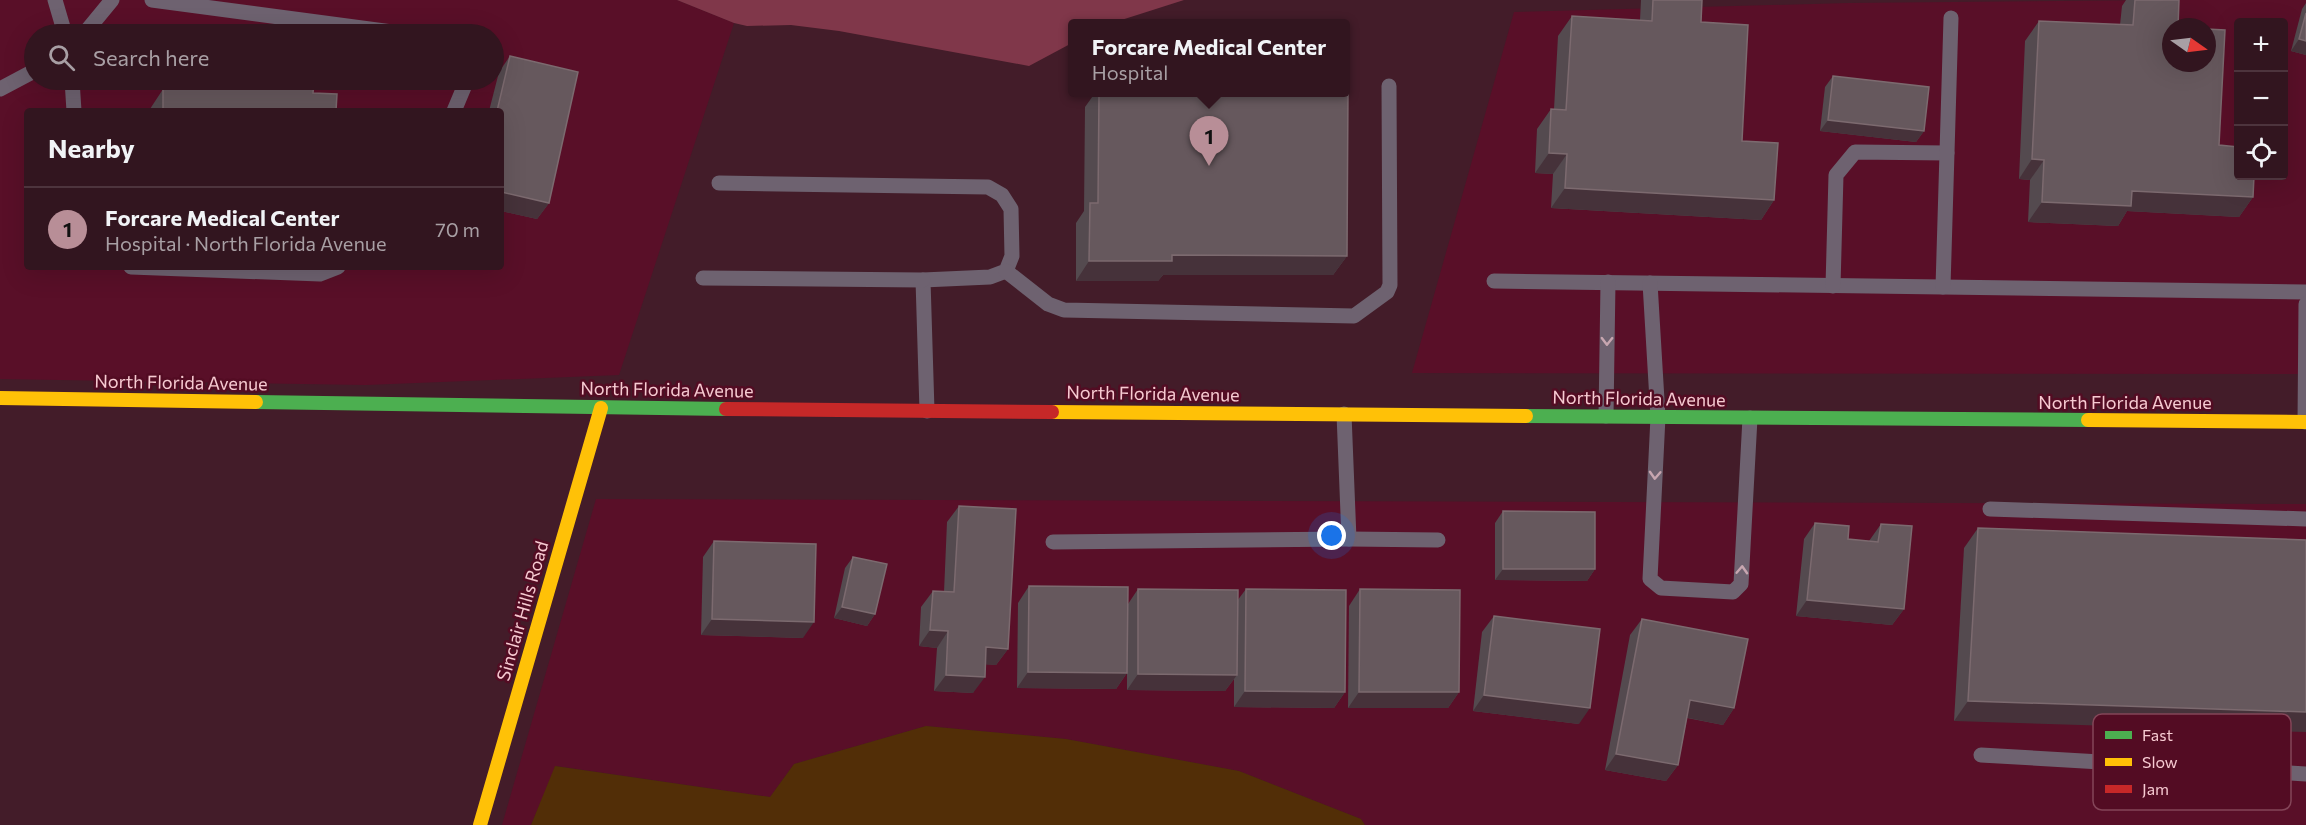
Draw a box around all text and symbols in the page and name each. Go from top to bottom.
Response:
north arrow [2162,18,2216,72]
map controls [2234,18,2288,180]
button: + [2234,18,2288,72]
popup [1068,19,1350,97]
search box [24,24,504,90]
text: Forcare Medical Center [1092,33,1326,60]
icon: search [45,41,78,74]
text: Search here [93,44,209,71]
text: Hospital [1092,60,1168,84]
button: − [2234,72,2288,126]
pin: 1 [1190,116,1228,166]
button: locate [2234,126,2288,180]
text: Nearby [48,132,135,163]
text: Forcare Medical Center [105,204,339,231]
text: 1 [63,217,72,241]
text: 70 m [435,217,480,241]
text: Hospital · North Florida Avenue [105,231,387,255]
one-way arrow [1601,336,1613,345]
street label: North Florida Avenue [94,369,268,395]
street label: North Florida Avenue [580,376,754,402]
street label: North Florida Avenue [1066,380,1240,406]
street label: North Florida Avenue [1552,385,1726,411]
street label: North Florida Avenue [2038,391,2212,413]
one-way arrow [1648,471,1661,480]
your location [1317,521,1346,550]
street label: Sinclair Hills Road [492,538,553,683]
one-way arrow [1735,565,1748,574]
legend [2093,714,2291,810]
text: Fast [2142,725,2173,744]
text: Slow [2142,752,2178,771]
text: Jam [2142,779,2169,798]

